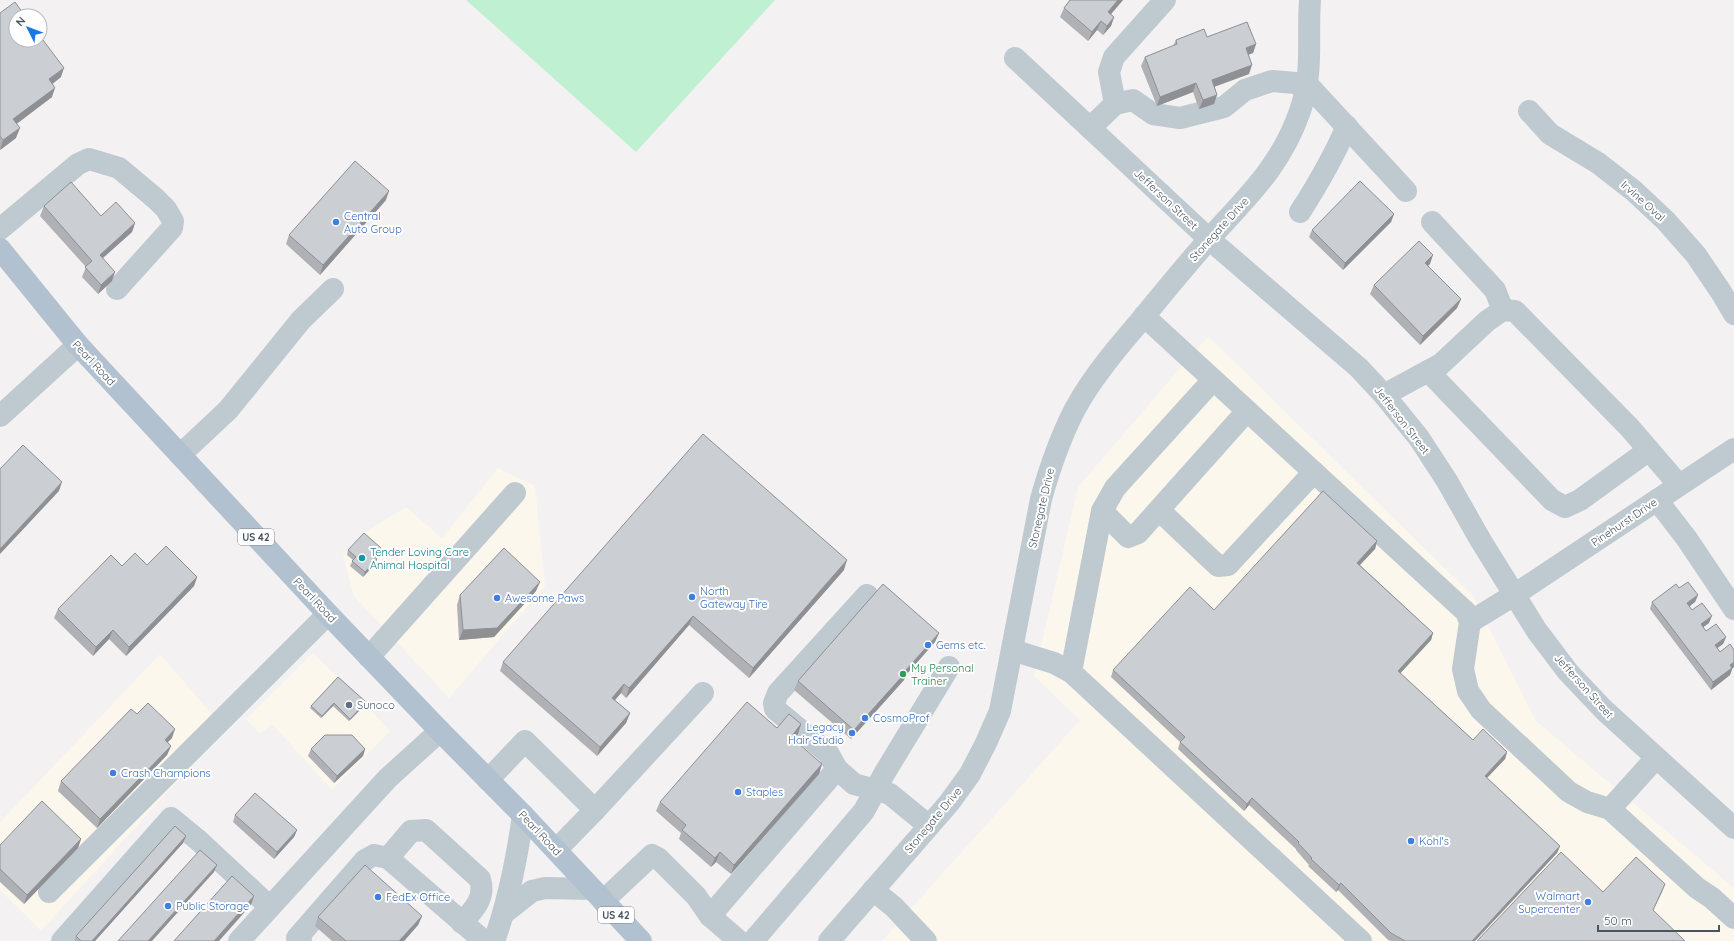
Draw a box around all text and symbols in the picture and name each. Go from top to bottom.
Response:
north arrow [8,8,48,48]
text: N [13,14,28,29]
street label: Jefferson Street [1131,166,1201,232]
street label: Irvine Oval [1618,177,1668,225]
street label: Stonegate Drive [1186,194,1252,264]
place label: Central Auto Group [344,209,402,236]
marker: Central Auto Group [331,217,341,227]
street label: Pearl Road [70,338,118,388]
street label: Jefferson Street [1371,383,1433,457]
street label: Stonegate Drive [1025,467,1057,549]
street label: Pinehurst Drive [1588,495,1660,549]
road number: US 42 [238,529,274,545]
place label: Tender Loving Care Animal Hospital [370,545,469,572]
marker: Tender Loving Care Animal Hospital [357,553,367,563]
street label: Pearl Road [291,575,339,625]
place label: North Gateway Tire [700,584,768,611]
place label: Awesome Paws [505,591,584,605]
marker: North Gateway Tire [687,592,697,602]
marker: Awesome Paws [492,593,502,603]
place label: Gems etc. [936,638,986,652]
marker: Gems etc. [923,640,933,650]
street label: Jefferson Street [1551,651,1617,721]
place label: My Personal Trainer [911,661,974,688]
marker: My Personal Trainer [898,669,908,679]
place label: Sunoco [357,698,395,712]
marker: Sunoco [344,700,354,710]
place label: CosmoProf [873,711,930,725]
marker: CosmoProf [860,713,870,723]
place label: Legacy Hair Studio [788,720,844,747]
marker: Legacy Hair Studio [847,728,857,738]
place label: Crash Champions [121,766,211,780]
marker: Crash Champions [108,768,118,778]
street label: Stonegate Drive [901,784,965,856]
place label: Staples [746,785,783,799]
marker: Staples [733,787,743,797]
street label: Pearl Road [516,808,564,858]
place label: Kohl's [1419,834,1449,848]
marker: Kohl's [1406,836,1416,846]
place label: Walmart Supercenter [1518,889,1581,916]
place label: FedEx Office [386,890,450,904]
marker: FedEx Office [373,892,383,902]
marker: Walmart Supercenter [1583,897,1593,907]
place label: Public Storage [176,899,249,913]
marker: Public Storage [163,901,173,911]
road number: US 42 [598,907,634,923]
scale bar [1598,907,1719,933]
text: 50 m [1604,913,1632,928]

